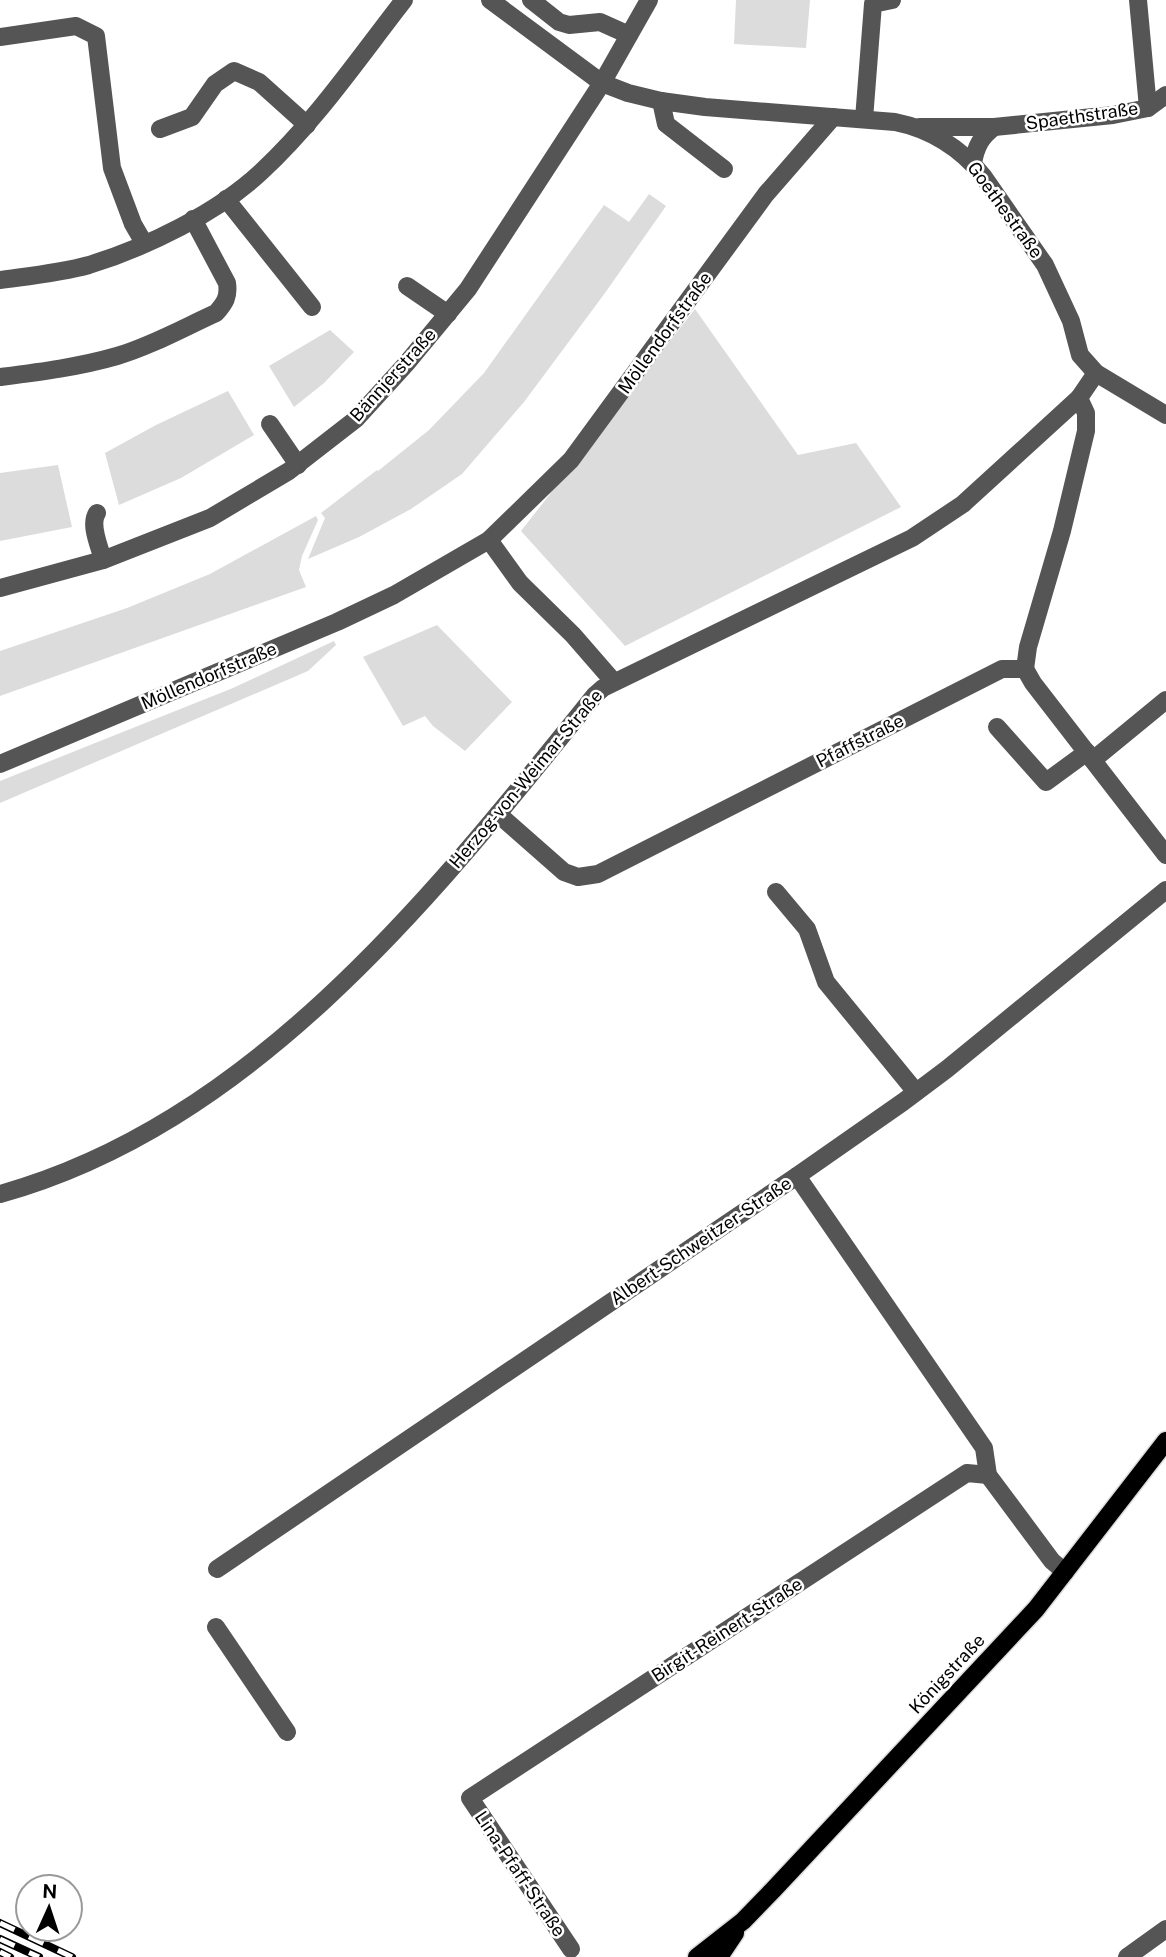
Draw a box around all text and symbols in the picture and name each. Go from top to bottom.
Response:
street label: Spaethstraße [1024,97,1139,134]
street label: Goethestraße [963,157,1047,262]
street label: Möllendorfstraße [613,268,716,398]
street label: Bännjerstraße [345,324,440,426]
street label: Möllendorfstraße [138,637,280,714]
street label: Herzog-von-Weimar-Straße [445,685,607,872]
street label: Pfaffstraße [812,710,907,772]
street label: Albert-Schweitzer-Straße [606,1172,795,1309]
street label: Birgit-Reinert-Straße [647,1573,806,1686]
street label: Königstraße [905,1630,989,1718]
street label: Lina-Pfaff-Straße [471,1807,570,1940]
north arrow [14,1873,84,1943]
text: N [42,1880,58,1902]

